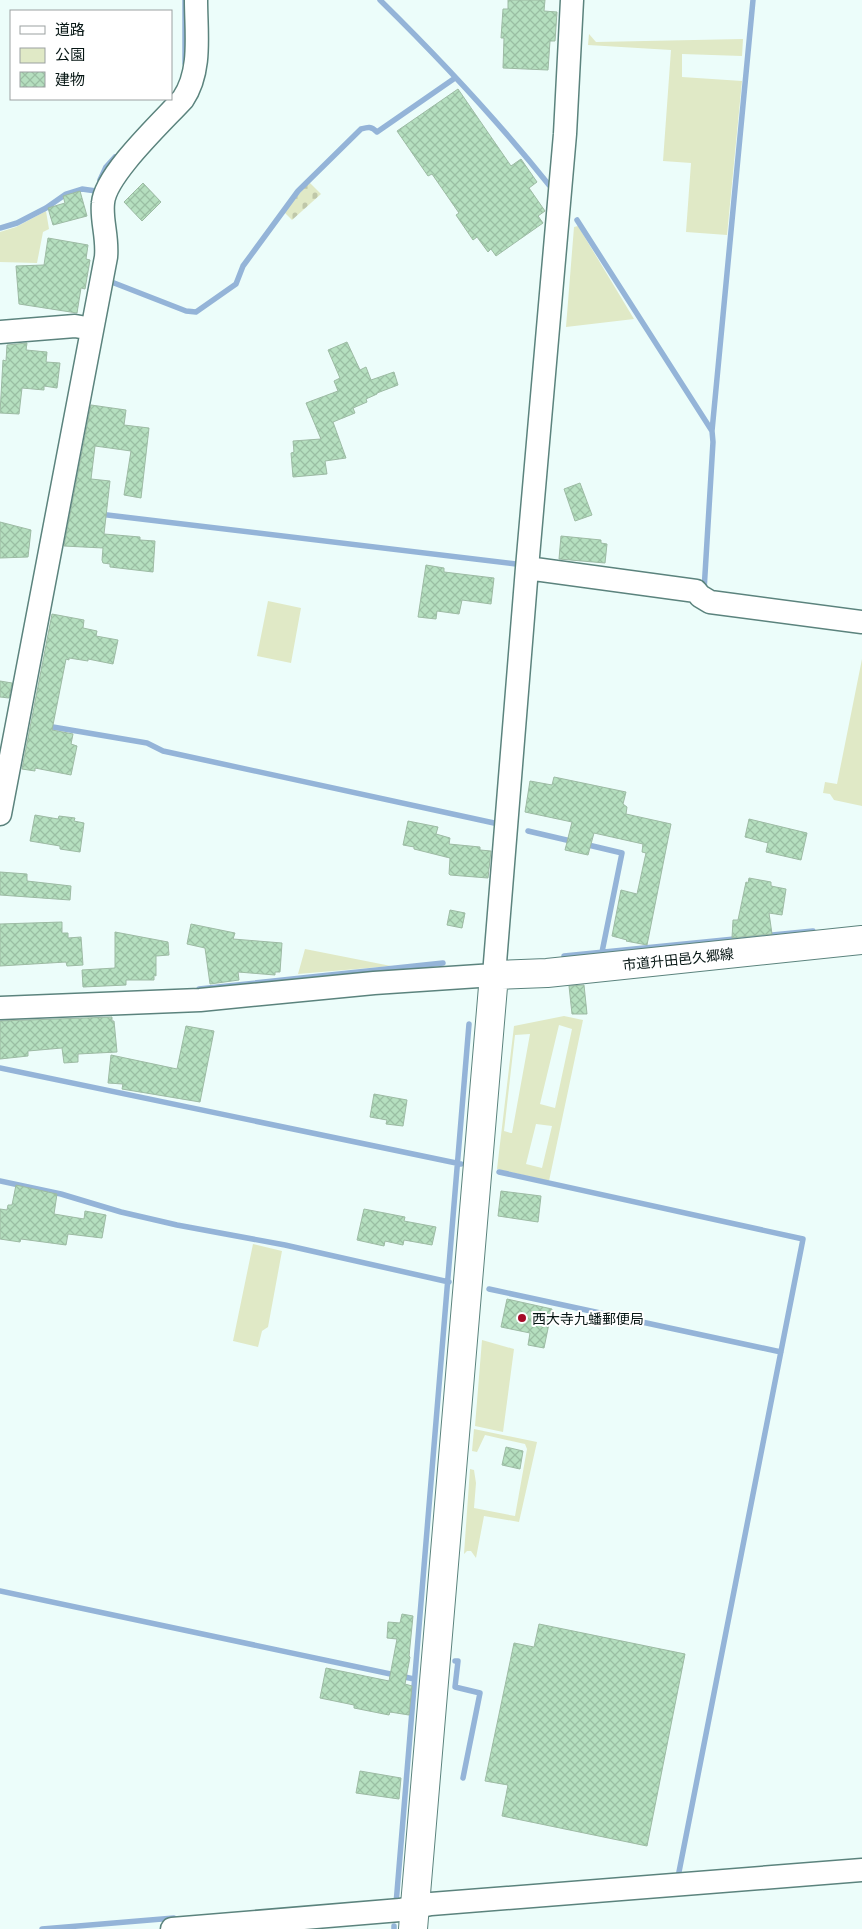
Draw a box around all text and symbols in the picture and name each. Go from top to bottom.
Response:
legend [10,10,172,100]
text: 道路 [55,20,85,38]
text: 公園 [55,45,85,63]
text: 建物 [55,70,85,88]
street label: 市道升田邑久郷線 [621,945,735,973]
place label: 西大寺九蟠郵便局 [532,1310,644,1327]
marker: 西大寺九蟠郵便局 [516,1312,528,1324]

